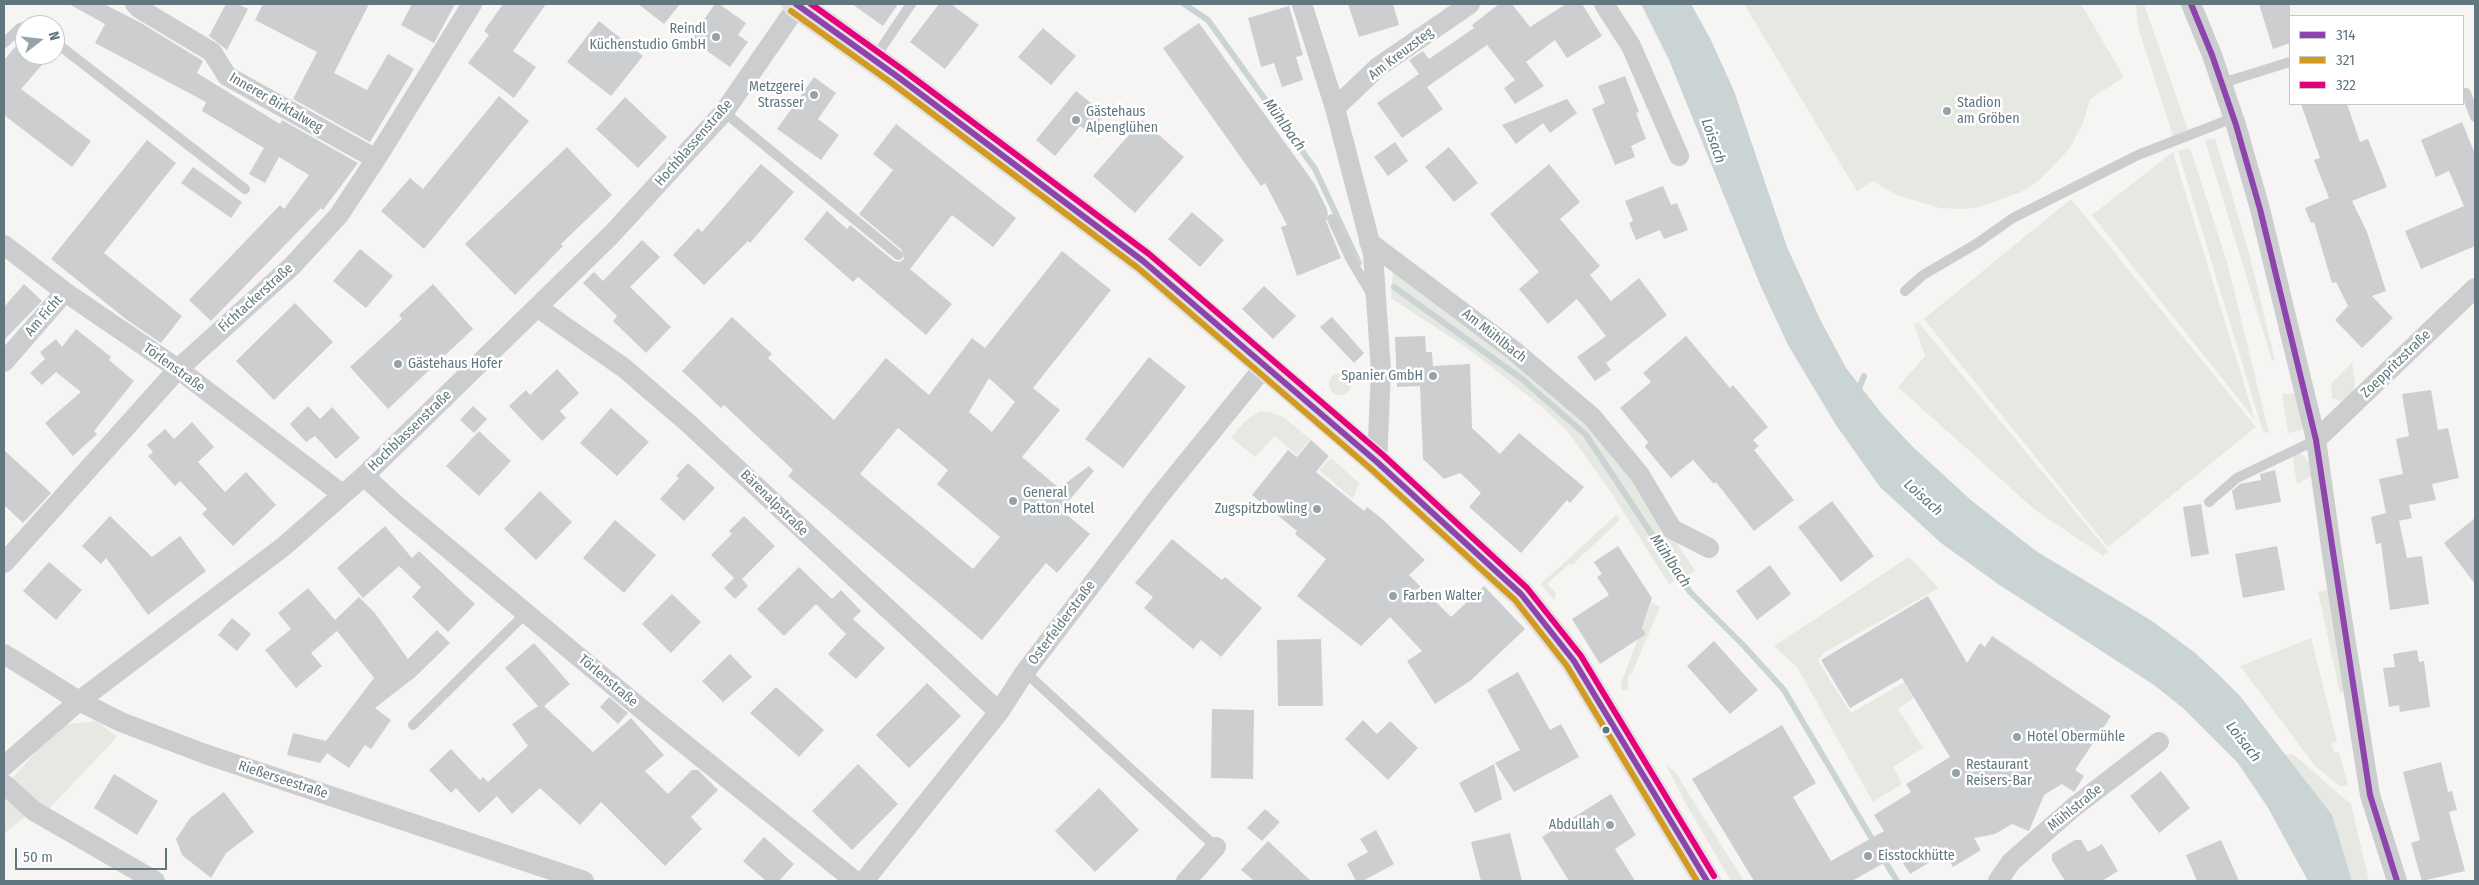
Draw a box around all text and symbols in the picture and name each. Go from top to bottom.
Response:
north arrow [15,15,65,65]
legend [2289,15,2464,105]
place label: Reindl Küchenstudio GmbH [589,21,706,54]
street label: Am Kreuzsteg [1365,24,1437,84]
text: 314 [2336,26,2356,44]
text: N [45,30,63,42]
marker: Reindl Küchenstudio GmbH [710,31,722,43]
text: 321 [2336,51,2355,69]
street label: Innerer Birktalweg [226,69,326,137]
text: 322 [2336,76,2356,94]
place label: Metzgerei Strasser [749,79,804,111]
marker: Metzgerei Strasser [808,89,820,101]
water label: Mühlbach [1259,95,1309,155]
place label: Stadion am Gröben [1957,95,2020,128]
street label: Hochblassenstraße [652,96,736,190]
place label: Gästehaus Alpenglühen [1086,104,1158,136]
marker: Stadion am Gröben [1941,105,1953,117]
marker: Gästehaus Alpenglühen [1070,114,1082,126]
water label: Loisach [1697,116,1729,166]
street label: Fichtackerstraße [215,260,297,336]
street label: Am Ficht [22,292,66,340]
street label: Am Mühlbach [1458,306,1530,366]
street label: Zoeppritzstraße [2358,327,2434,401]
street label: Törlenstraße [140,340,208,396]
place label: Gästehaus Hofer [408,356,503,372]
marker: Gästehaus Hofer [392,358,404,370]
place label: Spanier GmbH [1341,368,1423,384]
marker: Spanier GmbH [1427,370,1439,382]
street label: Hochblassenstraße [365,387,455,475]
street label: Bärenalpstraße [737,467,811,539]
water label: Loisach [1900,476,1946,520]
place label: General Patton Hotel [1023,485,1094,518]
marker: General Patton Hotel [1007,495,1019,507]
place label: Zugspitzbowling [1215,501,1307,517]
marker: Zugspitzbowling [1311,503,1323,515]
water label: Mühlbach [1646,531,1694,591]
street label: Osterfelderstraße [1025,578,1099,668]
place label: Farben Walter [1403,588,1482,604]
marker: Farben Walter [1387,590,1399,602]
street label: Törlenstraße [575,651,641,711]
water label: Loisach [2222,718,2264,766]
unlabelled marker [1601,725,1611,735]
place label: Hotel Obermühle [2027,729,2125,745]
marker: Hotel Obermühle [2011,731,2023,743]
place label: Restaurant Reisers-Bar [1966,757,2032,790]
street label: Rießerseestraße [236,758,330,802]
marker: Restaurant Reisers-Bar [1950,767,1962,779]
street label: Mühlstraße [2045,781,2105,835]
place label: Abdullah [1549,817,1600,833]
marker: Abdullah [1604,819,1616,831]
scale bar [18,838,170,870]
text: 50 m [23,848,53,866]
place label: Eisstockhütte [1878,848,1955,864]
marker: Eisstockhütte [1862,850,1874,862]

